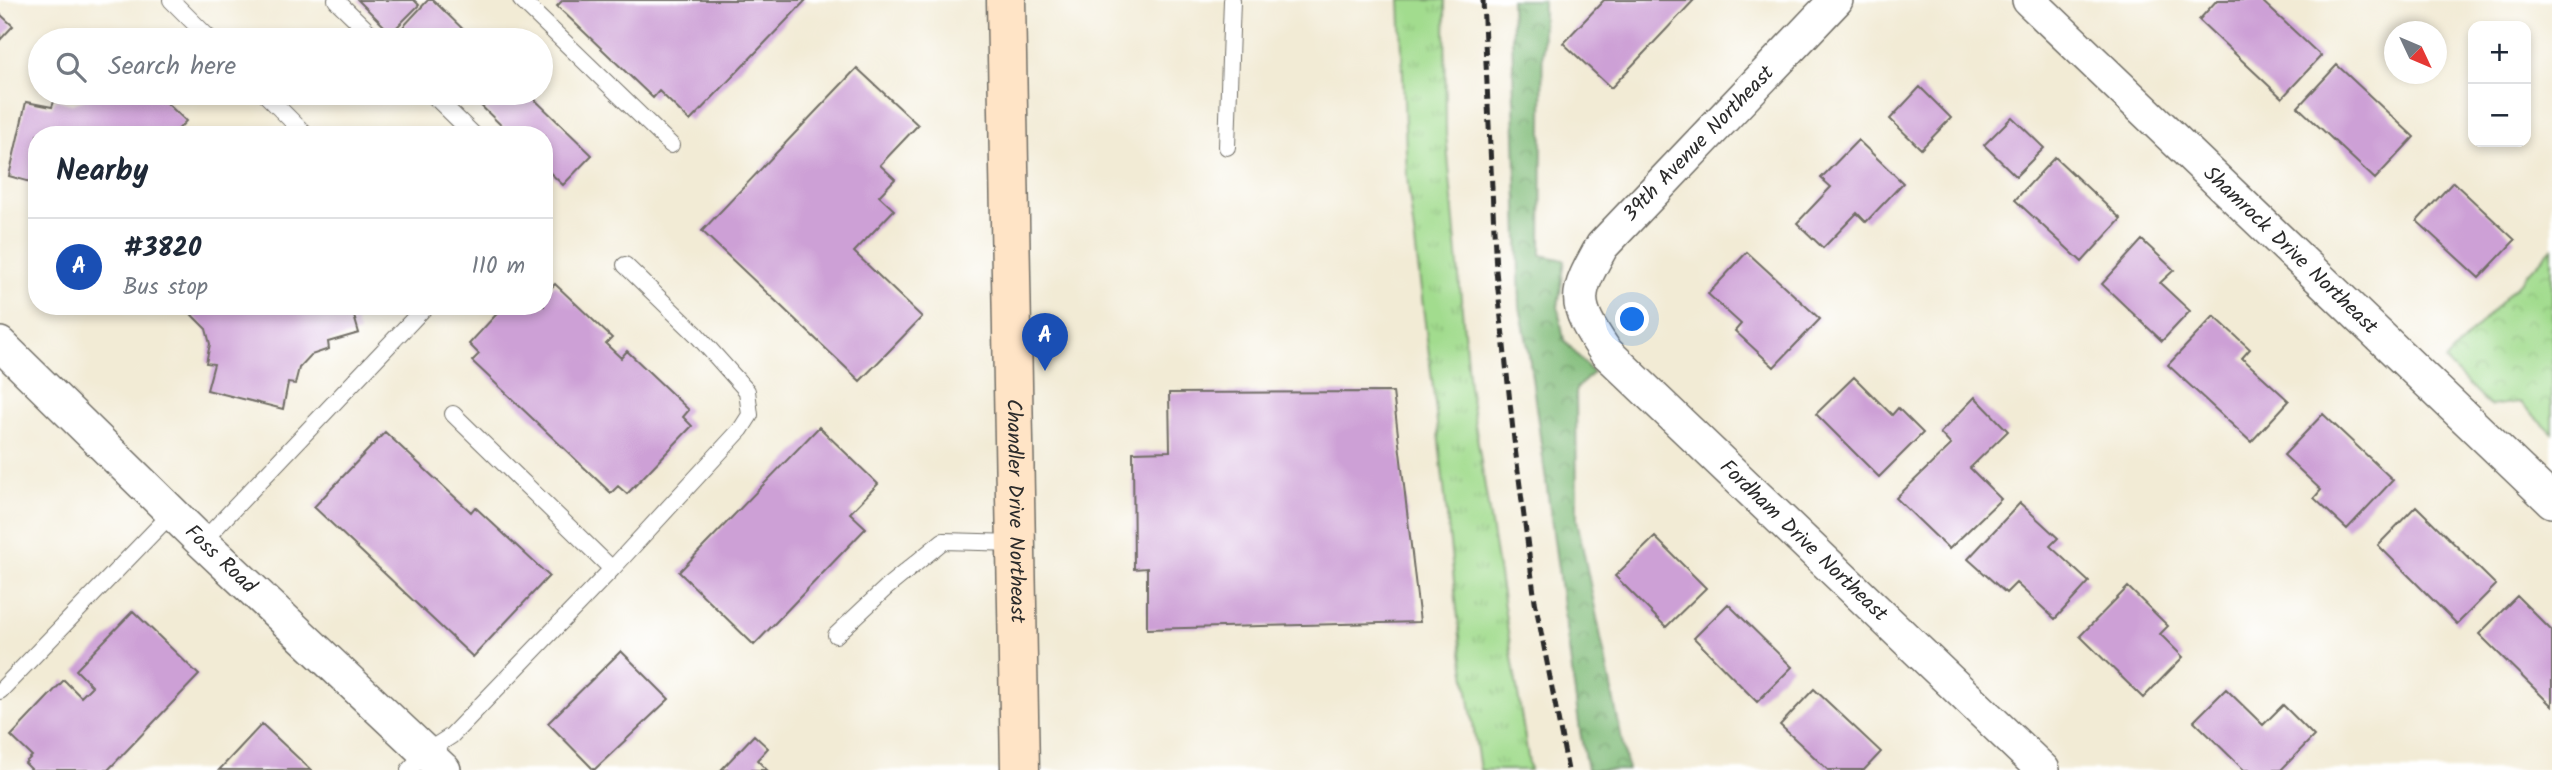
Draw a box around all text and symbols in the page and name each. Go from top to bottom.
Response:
north arrow [2384,21,2447,84]
map controls [2468,21,2531,147]
button: + [2468,21,2531,84]
search box [28,28,553,105]
text: Search here [108,46,236,88]
icon: search [52,48,90,86]
street label: 39th Avenue Northeast [1615,58,1783,230]
button: − [2468,84,2531,147]
text: Nearby [56,148,148,196]
street label: Shamrock Drive Northeast [2195,158,2386,343]
text: #3820 [123,228,201,270]
text: A [72,249,86,285]
text: 110 m [472,249,525,285]
text: Bus stop [123,270,208,306]
your location [1615,302,1649,336]
pin: A [1022,313,1068,371]
street label: Chandler Drive Northeast [997,399,1034,624]
street label: Fordham Drive Northeast [1711,452,1896,630]
street label: Foss Road [177,517,264,602]

